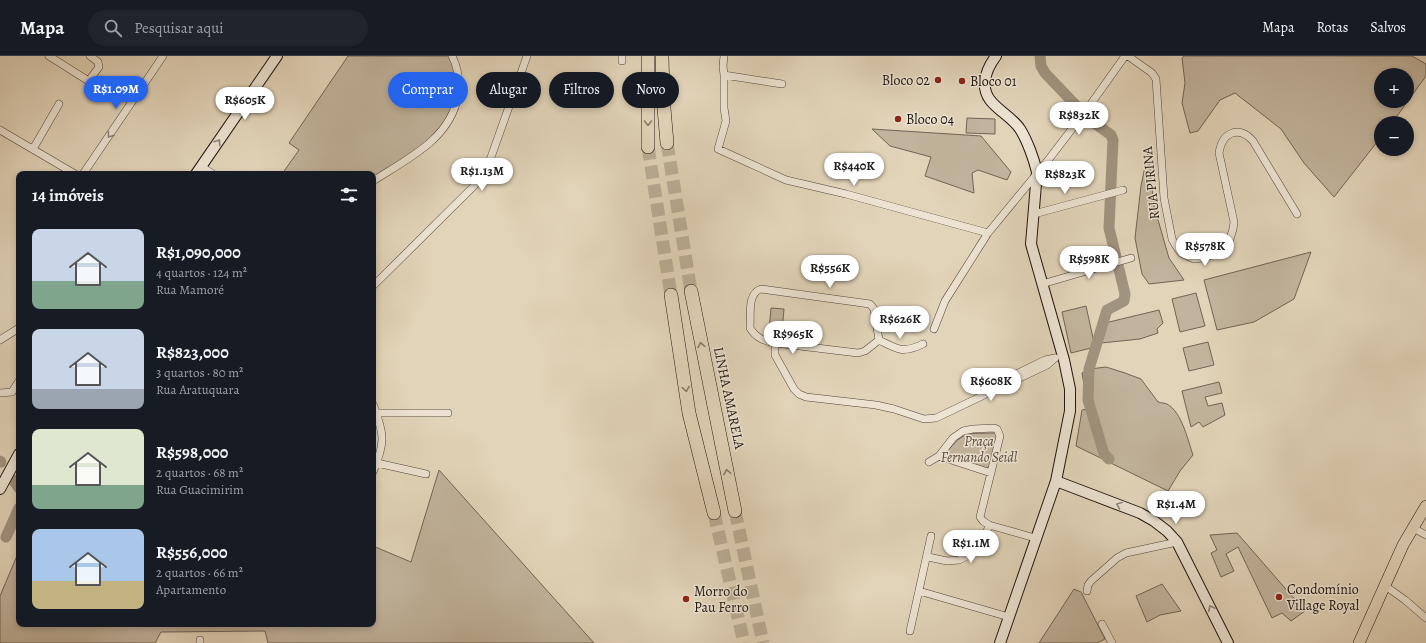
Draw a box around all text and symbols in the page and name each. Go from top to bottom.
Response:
search box [88,10,368,46]
text: Mapa [20,15,64,41]
icon: search [102,17,124,39]
text: Pesquisar aqui [134,18,224,38]
text: Mapa [1262,18,1294,37]
text: Rotas [1316,18,1348,37]
text: Salvos [1370,18,1406,37]
map controls [1374,68,1414,156]
button: + [1374,68,1414,108]
place label: Bloco 02 [882,71,930,90]
chip: Comprar [388,72,468,108]
chip: Alugar [476,72,541,108]
chip: Filtros [549,72,614,108]
chip: Novo [622,72,679,108]
place label: Bloco 01 [970,72,1017,91]
marker: Bloco 02 [933,75,943,85]
pin: R$1.09M [79,76,153,110]
marker: Bloco 01 [957,76,967,86]
text: R$1.09M [93,80,139,97]
pin: R$605K [212,87,278,121]
text: R$605K [224,91,266,108]
pin: R$832K [1046,102,1112,136]
text: R$832K [1058,106,1100,123]
place label: Bloco 04 [906,110,954,129]
marker: Bloco 04 [893,114,903,124]
button: − [1374,116,1414,156]
one-way arrow [644,120,652,126]
one-way arrow [107,131,115,138]
one-way arrow [213,139,221,146]
street label: RUA PIRINA [1138,145,1164,220]
pin: R$440K [821,153,887,187]
text: R$440K [833,157,875,174]
pin: R$1.13M [445,158,519,192]
pin: R$823K [1032,161,1098,195]
text: R$1.13M [460,162,504,179]
text: R$823K [1044,165,1086,182]
text: 14 imóveis [32,184,104,207]
icon: filters [338,184,360,206]
pin: R$578K [1172,233,1238,267]
text: R$578K [1185,237,1225,254]
text: R$1,090,000 [156,241,241,264]
icon: home [64,245,112,293]
pin: R$598K [1056,246,1122,280]
text: R$598K [1069,250,1109,267]
pin: R$556K [797,255,863,289]
text: R$556K [810,259,850,276]
text: 4 quartos · 124 m² [156,264,247,281]
text: Rua Mamoré [156,281,224,298]
pin: R$626K [867,306,933,340]
text: R$626K [879,310,921,327]
pin: R$965K [760,321,826,355]
text: R$965K [773,325,813,342]
text: R$823,000 [156,341,229,364]
one-way arrow [698,342,706,348]
icon: home [64,345,112,393]
street label: LINHA AMARELA [709,345,749,452]
text: 3 quartos · 80 m² [156,364,243,381]
pin: R$608K [958,368,1024,402]
text: R$608K [970,372,1012,389]
text: Rua Aratuquara [156,381,240,398]
one-way arrow [681,386,689,392]
park label: Praça Fernando Seidl [941,432,1018,467]
text: R$598,000 [156,441,228,464]
icon: home [64,445,112,493]
text: 2 quartos · 68 m² [156,464,243,481]
one-way arrow [724,469,732,476]
text: Rua Guacimirim [156,481,244,498]
pin: R$1.4M [1143,491,1209,525]
text: R$1.4M [1156,495,1196,512]
one-way arrow [1116,502,1123,510]
pin: R$1.1M [938,530,1004,564]
text: R$1.1M [952,534,990,551]
text: R$556,000 [156,541,228,564]
icon: home [64,545,112,593]
text: 2 quartos · 66 m² [156,564,243,581]
place label: Condomínio Village Royal [1286,580,1360,615]
text: Apartamento [156,581,226,598]
place label: Morro do Pau Ferro [694,582,749,617]
marker: Condomínio Village Royal [1274,592,1284,602]
marker: Morro do Pau Ferro [681,594,691,604]
one-way arrow [1208,605,1216,612]

